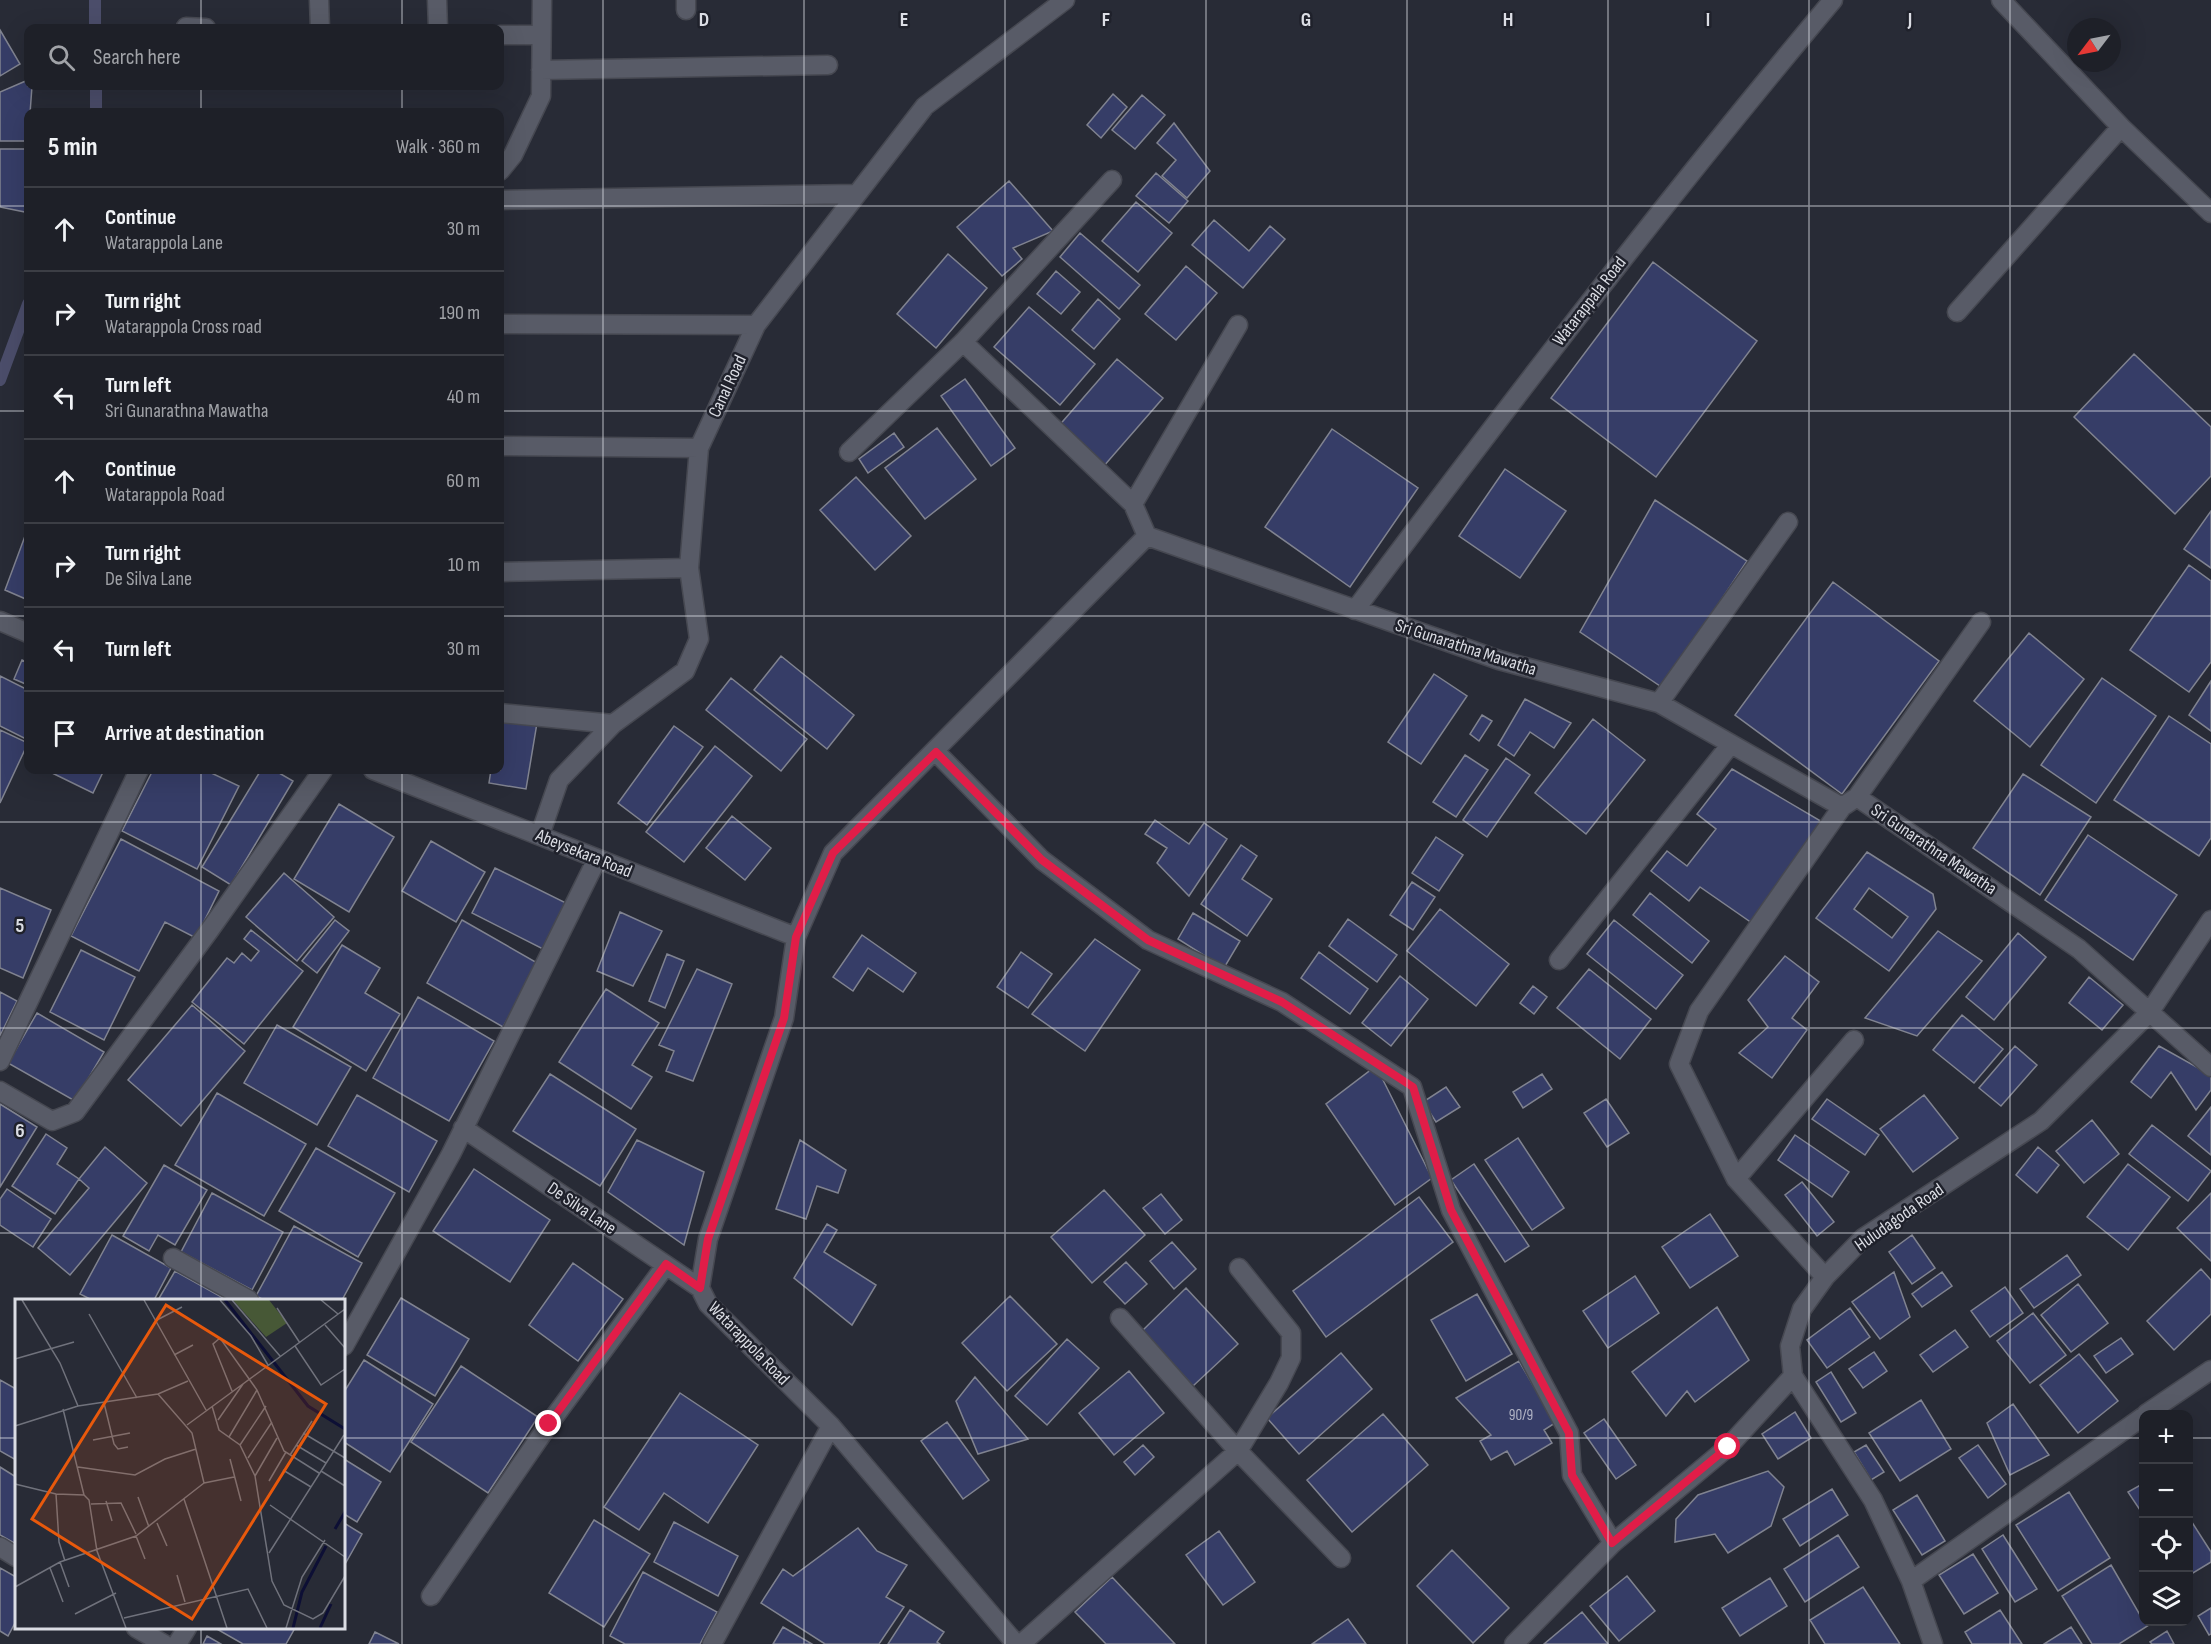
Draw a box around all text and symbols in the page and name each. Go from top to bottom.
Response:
text: D [699,8,709,32]
text: E [900,8,908,32]
text: F [1102,8,1110,32]
text: G [1301,8,1311,32]
text: H [1503,8,1513,32]
text: I [1706,8,1710,32]
text: J [1907,8,1912,32]
north arrow [2067,18,2121,72]
search box [24,24,504,90]
icon: search [45,41,78,74]
text: Search here [93,44,180,71]
text: 5 min [48,132,98,163]
text: Walk · 360 m [396,135,480,159]
text: Continue [105,204,176,231]
icon: ahead [48,213,81,246]
text: 30 m [447,217,480,241]
text: Watarappola Lane [105,231,223,255]
street label: Watarappala Road [1548,253,1631,350]
text: Turn right [105,288,181,315]
icon: right [48,297,81,330]
text: 190 m [439,301,480,325]
text: Watarappola Cross road [105,315,262,339]
street label: Canal Road [704,352,751,421]
text: Turn left [105,372,171,399]
icon: left [48,381,81,414]
text: 40 m [447,385,480,409]
text: Sri Gunarathna Mawatha [105,399,269,423]
text: Continue [105,456,176,483]
icon: ahead [48,465,81,498]
text: 60 m [446,469,480,493]
text: Watarappola Road [105,483,225,507]
text: Turn right [105,540,181,567]
icon: right [48,549,81,582]
text: 10 m [448,553,480,577]
text: De Silva Lane [105,567,192,591]
street label: Sri Gunarathna Mawatha [1393,615,1539,680]
icon: left [48,633,81,666]
text: Turn left [105,636,171,663]
text: 30 m [447,637,480,661]
icon: arrive [48,717,81,750]
text: Arrive at destination [105,720,264,747]
street label: Sri Gunarathna Mawatha [1867,800,2001,899]
street label: Abeysekara Road [532,824,635,882]
text: 5 [16,914,25,938]
text: 6 [15,1119,25,1143]
street label: De Silva Lane [543,1178,620,1239]
street label: Huludagoda Road [1851,1179,1948,1256]
street label: Watarappola Road [704,1297,794,1389]
inset map [15,1299,345,1629]
house number: 90/9 [1509,1406,1533,1425]
route end [535,1410,561,1436]
map controls [2139,1410,2193,1626]
button: + [2139,1410,2193,1464]
route start [1714,1433,1740,1459]
button: − [2139,1464,2193,1518]
button: locate [2139,1518,2193,1572]
button: layers [2139,1572,2193,1626]

